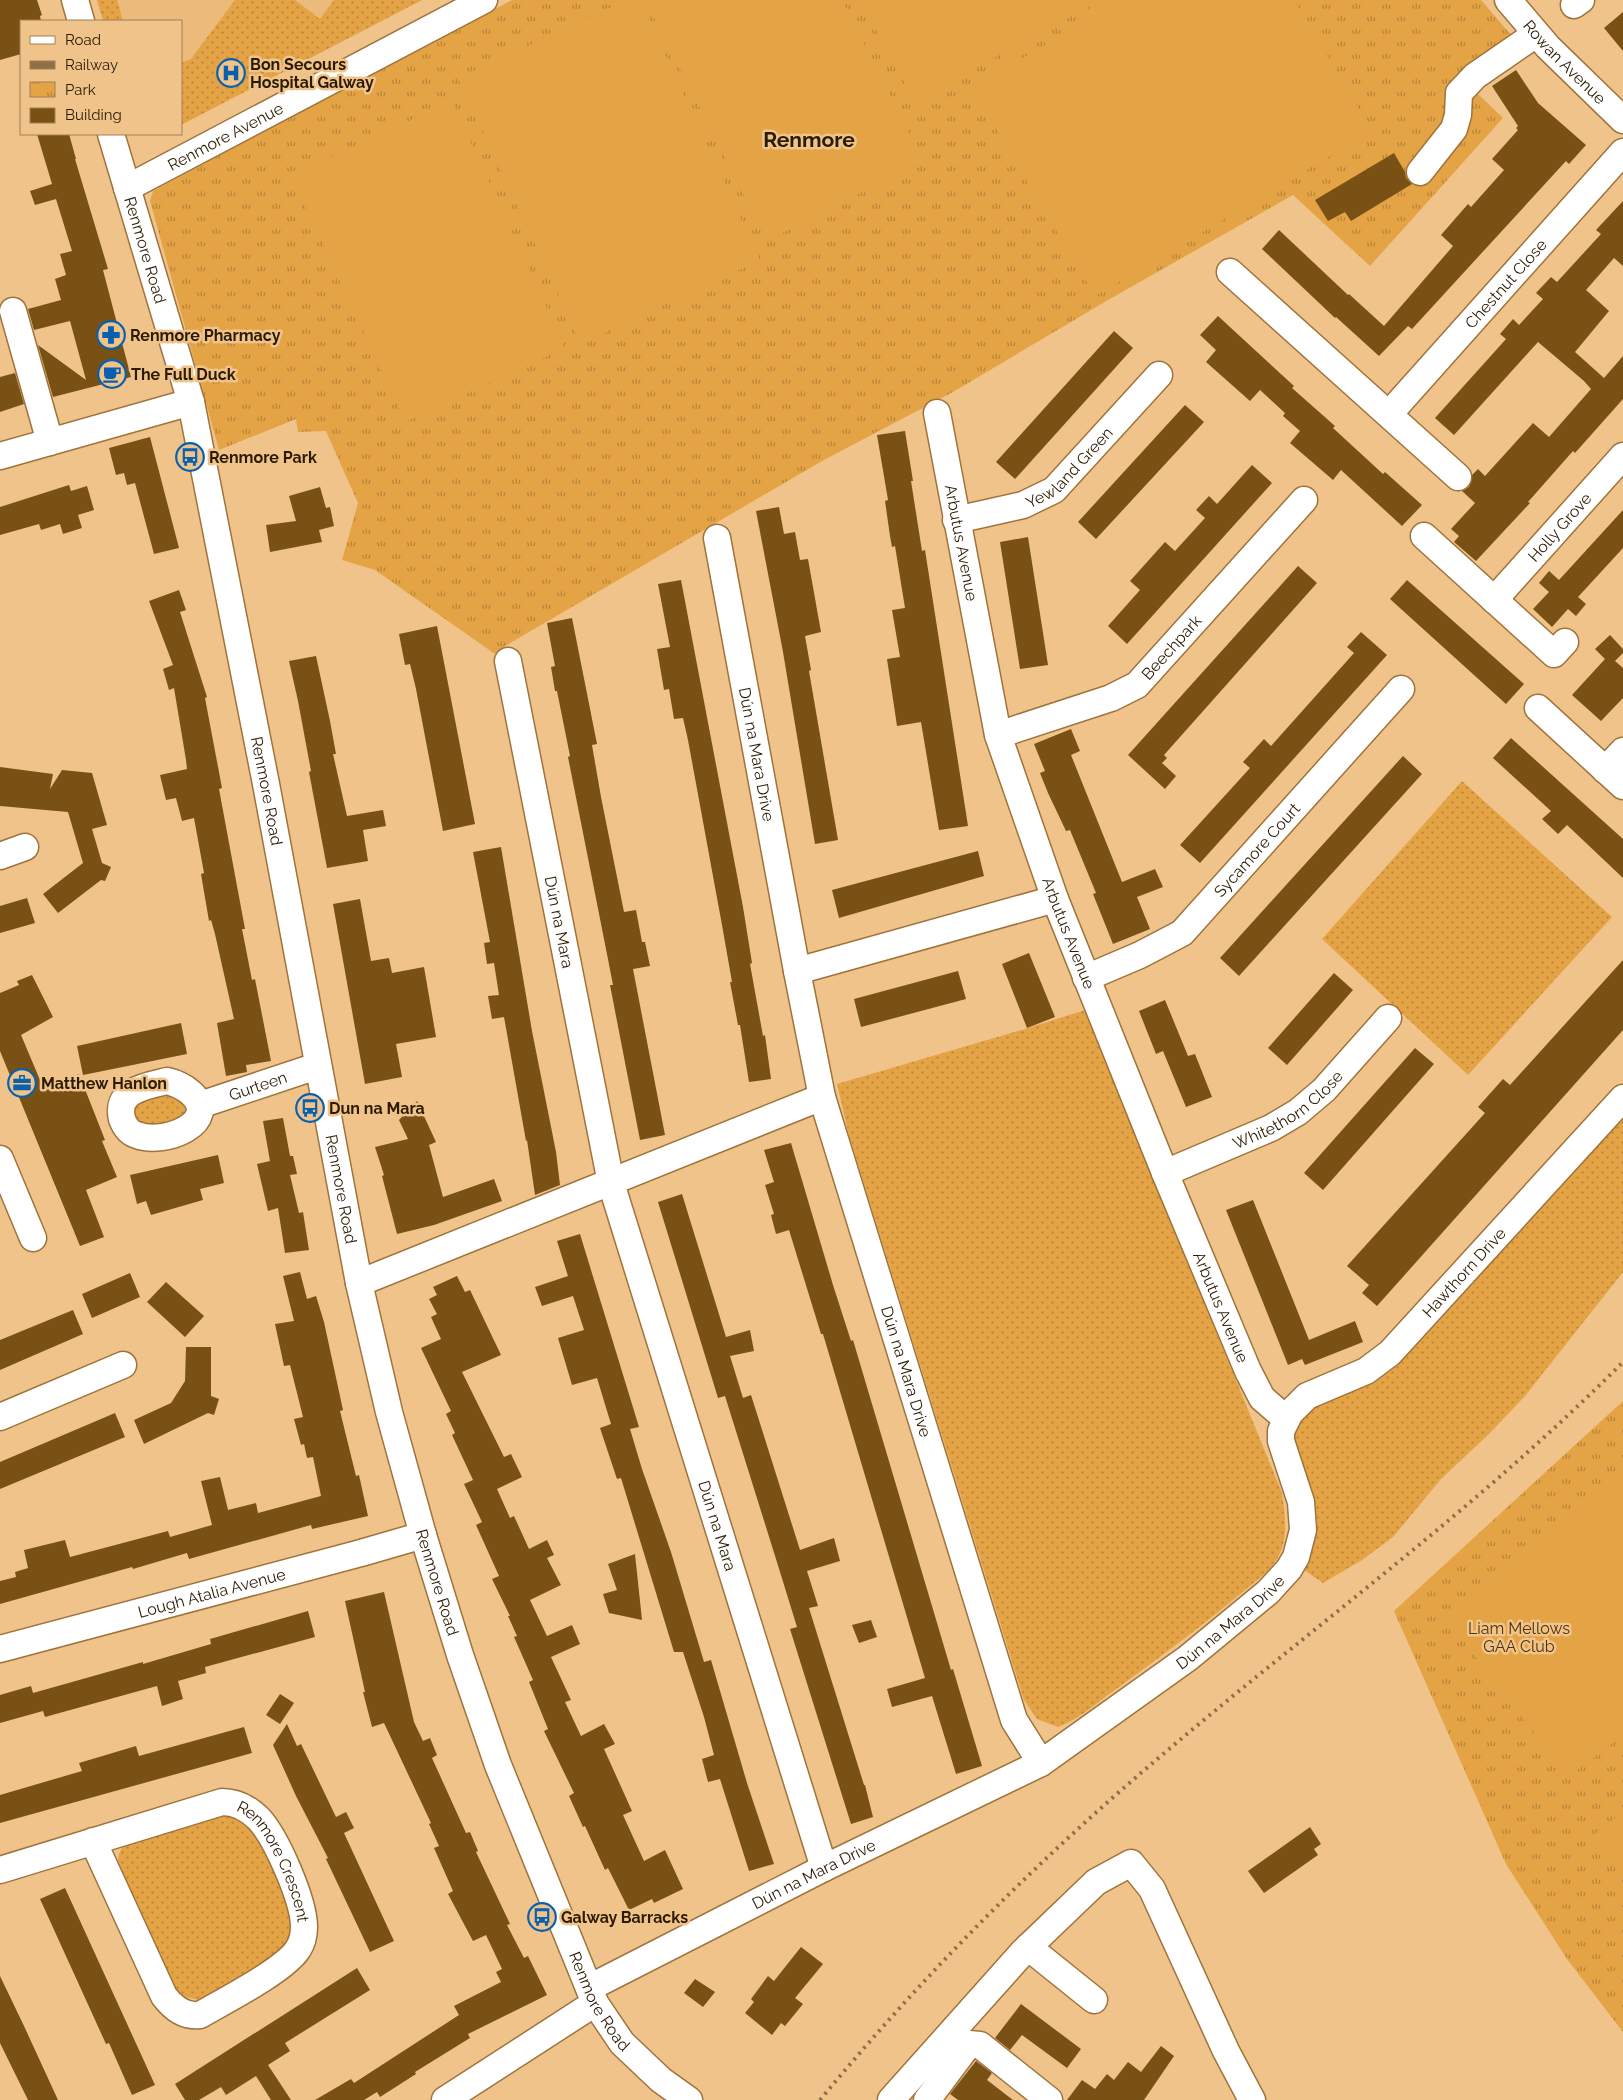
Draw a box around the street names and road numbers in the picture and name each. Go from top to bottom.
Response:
street label: Rowan Avenue [1520,16,1610,108]
street label: Renmore Avenue [164,98,286,174]
street label: Renmore Road [121,194,171,306]
street label: Chestnut Close [1461,235,1550,332]
street label: Yewland Green [1023,423,1116,512]
street label: Arbutus Avenue [941,483,982,603]
street label: Holly Grove [1524,489,1595,565]
street label: Beechpark [1137,611,1205,683]
street label: Dún na Mara Drive [735,686,779,823]
street label: Renmore Road [247,735,287,847]
street label: Sycamore Court [1210,798,1304,901]
street label: Dún na Mara [541,874,578,970]
street label: Arbutus Avenue [1039,875,1100,991]
street label: Whitethorn Close [1230,1066,1346,1153]
street label: Gurteen [226,1067,289,1104]
street label: Renmore Road [322,1133,361,1245]
street label: Hawthorn Drive [1418,1224,1509,1321]
street label: Arbutus Avenue [1190,1249,1253,1365]
street label: Dún na Mara Drive [878,1304,936,1439]
street label: Dún na Mara [695,1478,741,1573]
street label: Renmore Road [412,1527,463,1638]
street label: Lough Atalia Avenue [136,1564,288,1621]
street label: Dún na Mara Drive [1172,1571,1288,1673]
street label: Renmore Crescent [234,1796,313,1924]
street label: Dún na Mara Drive [749,1835,879,1913]
street label: Renmore Road [566,1949,634,2055]

